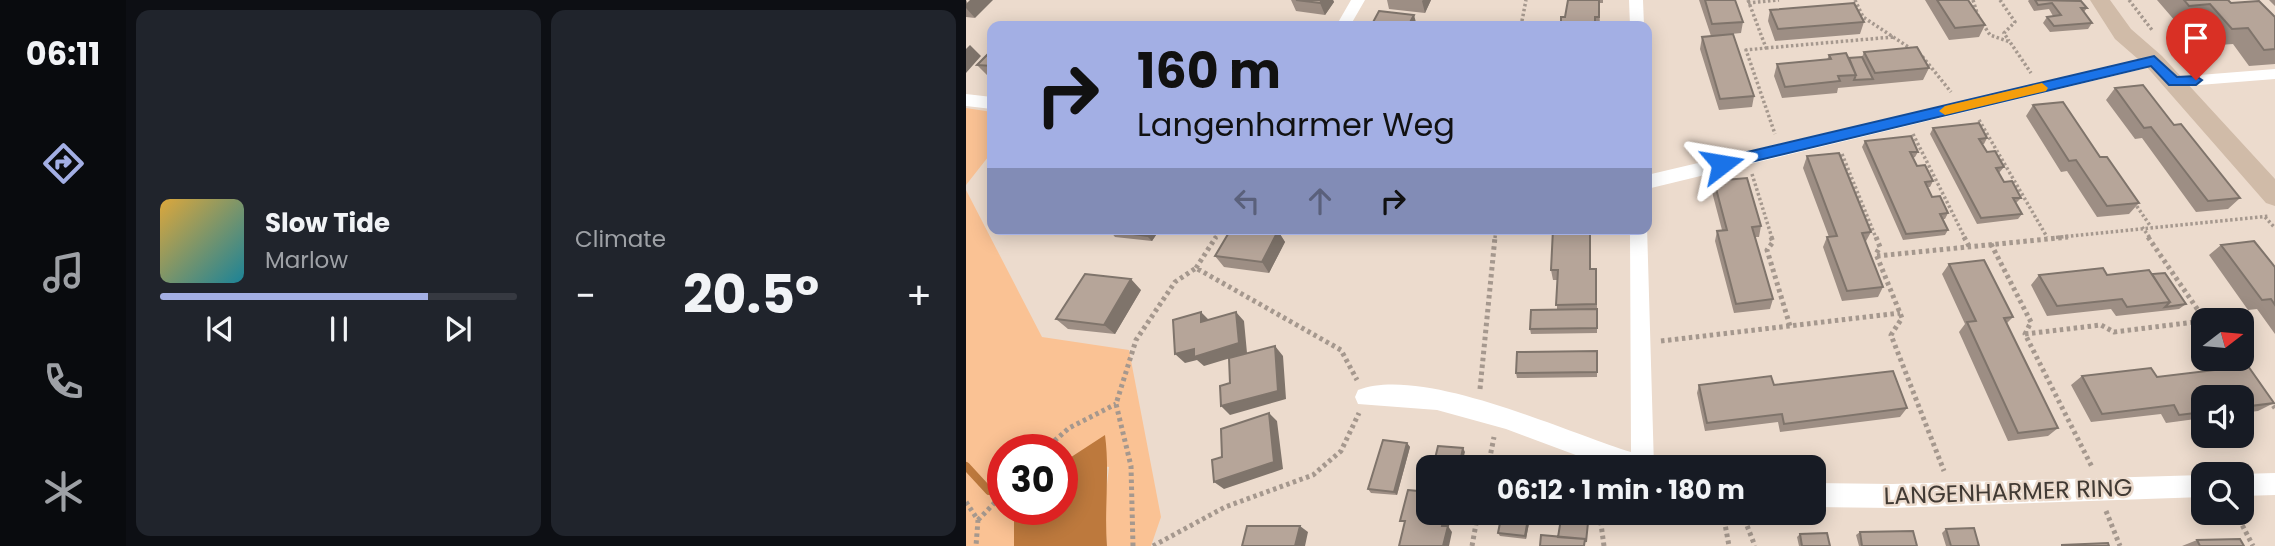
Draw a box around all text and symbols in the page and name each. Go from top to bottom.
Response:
pin [2166,8,2226,80]
icon: arrive [2177,19,2215,57]
text: 06:11 [26,31,100,76]
text: 160 m [1137,37,1281,105]
icon: right [1022,49,1113,140]
text: Langenharmer Weg [1137,102,1455,147]
position arrow [1685,127,1759,201]
icon: directions [39,139,88,188]
icon: left [1228,182,1266,220]
icon: ahead [1301,182,1339,220]
icon: right [1374,182,1412,220]
text: Slow Tide [265,205,390,241]
text: Climate [575,223,666,255]
text: Marlow [265,244,348,276]
icon: music [39,248,88,297]
text: 20.5° [683,258,819,331]
text: − [575,269,596,322]
text: + [906,269,932,322]
north arrow [2191,308,2254,371]
map controls [2191,308,2254,525]
icon: previous [201,310,239,348]
icon: pause [320,310,358,348]
icon: next [439,310,477,348]
icon: phone [39,357,88,406]
button: sound [2191,385,2254,448]
speed limit sign: 30 [987,434,1078,525]
button: search [2191,462,2254,525]
icon: climate [39,467,88,516]
street label: LANGENHARMER RING [1883,471,2133,512]
text: 06:12 · 1 min · 180 m [1497,472,1745,508]

